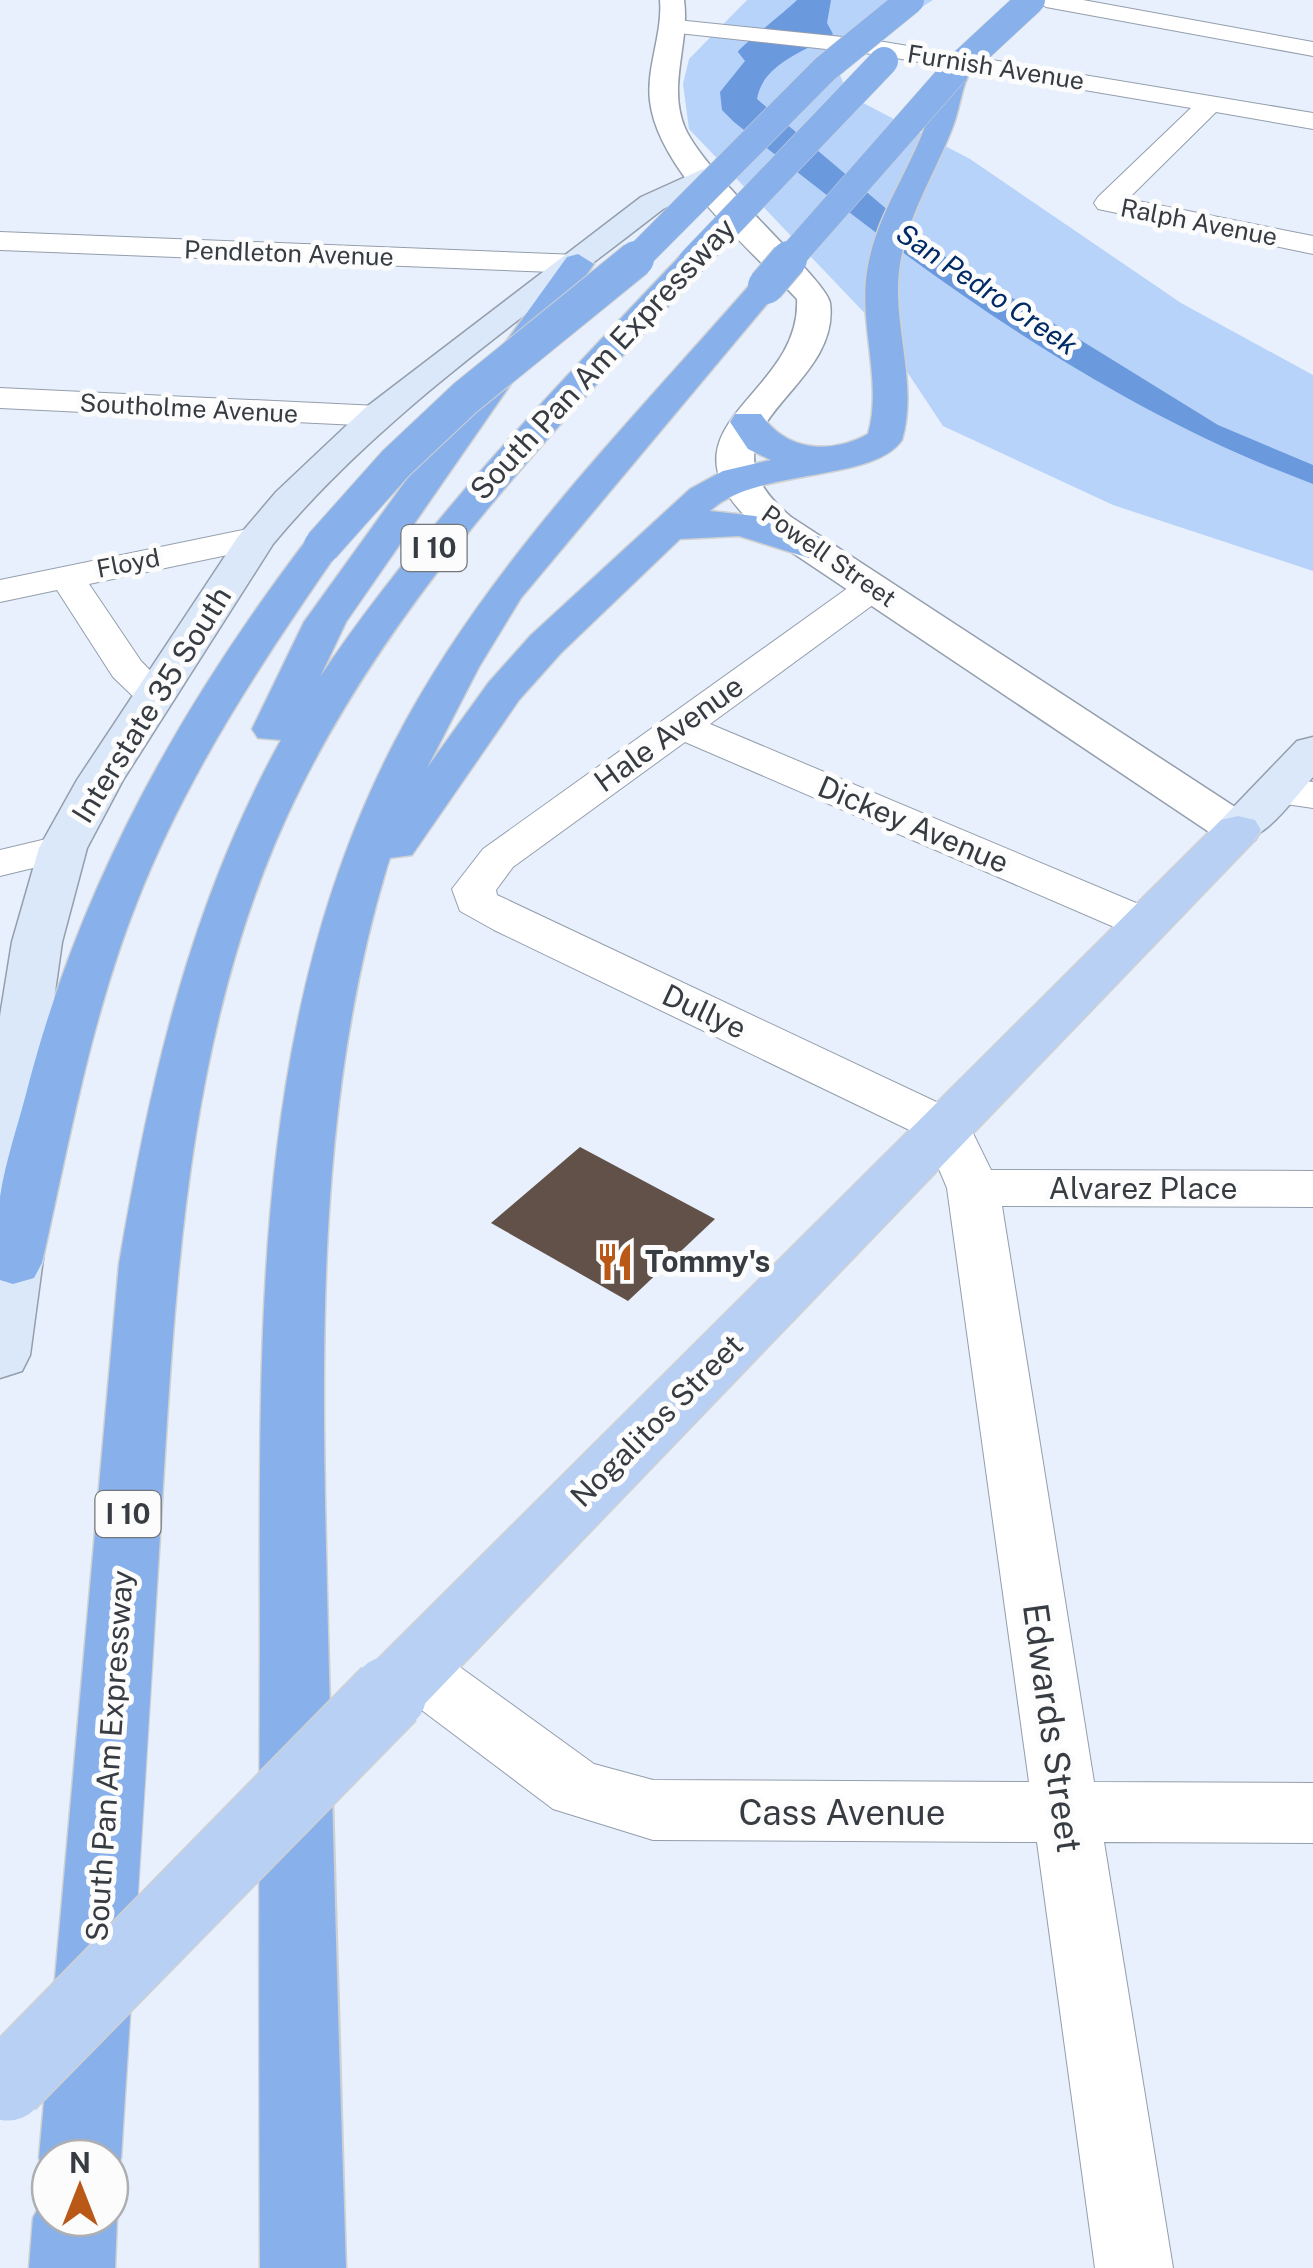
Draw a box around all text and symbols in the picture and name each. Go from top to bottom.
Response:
street label: Furnish Avenue [905,38,1087,96]
street label: Ralph Avenue [1118,192,1280,252]
street label: South Pan Am Expressway [462,210,742,507]
water label: San Pedro Creek [891,216,1084,361]
street label: Pendleton Avenue [184,234,394,272]
street label: Southolme Avenue [79,387,299,429]
street label: Powell Street [756,499,902,613]
road number: I 10 [402,525,466,571]
street label: Floyd [94,542,162,584]
street label: Interstate 35 South [64,580,238,829]
street label: Hale Avenue [587,667,750,799]
street label: Dickey Avenue [813,768,1014,880]
street label: Dullye [657,976,752,1046]
street label: Alvarez Place [1049,1170,1237,1206]
restaurant icon: Tommy's [594,1241,636,1283]
place label: Tommy's [645,1243,770,1279]
street label: Nogalitos Street [563,1327,750,1514]
road number: I 10 [96,1491,160,1537]
street label: South Pan Am Expressway [78,1569,140,1943]
street label: Edwards Street [1015,1601,1090,1855]
street label: Cass Avenue [739,1792,946,1833]
north arrow [30,2138,130,2238]
text: N [69,2146,91,2179]

